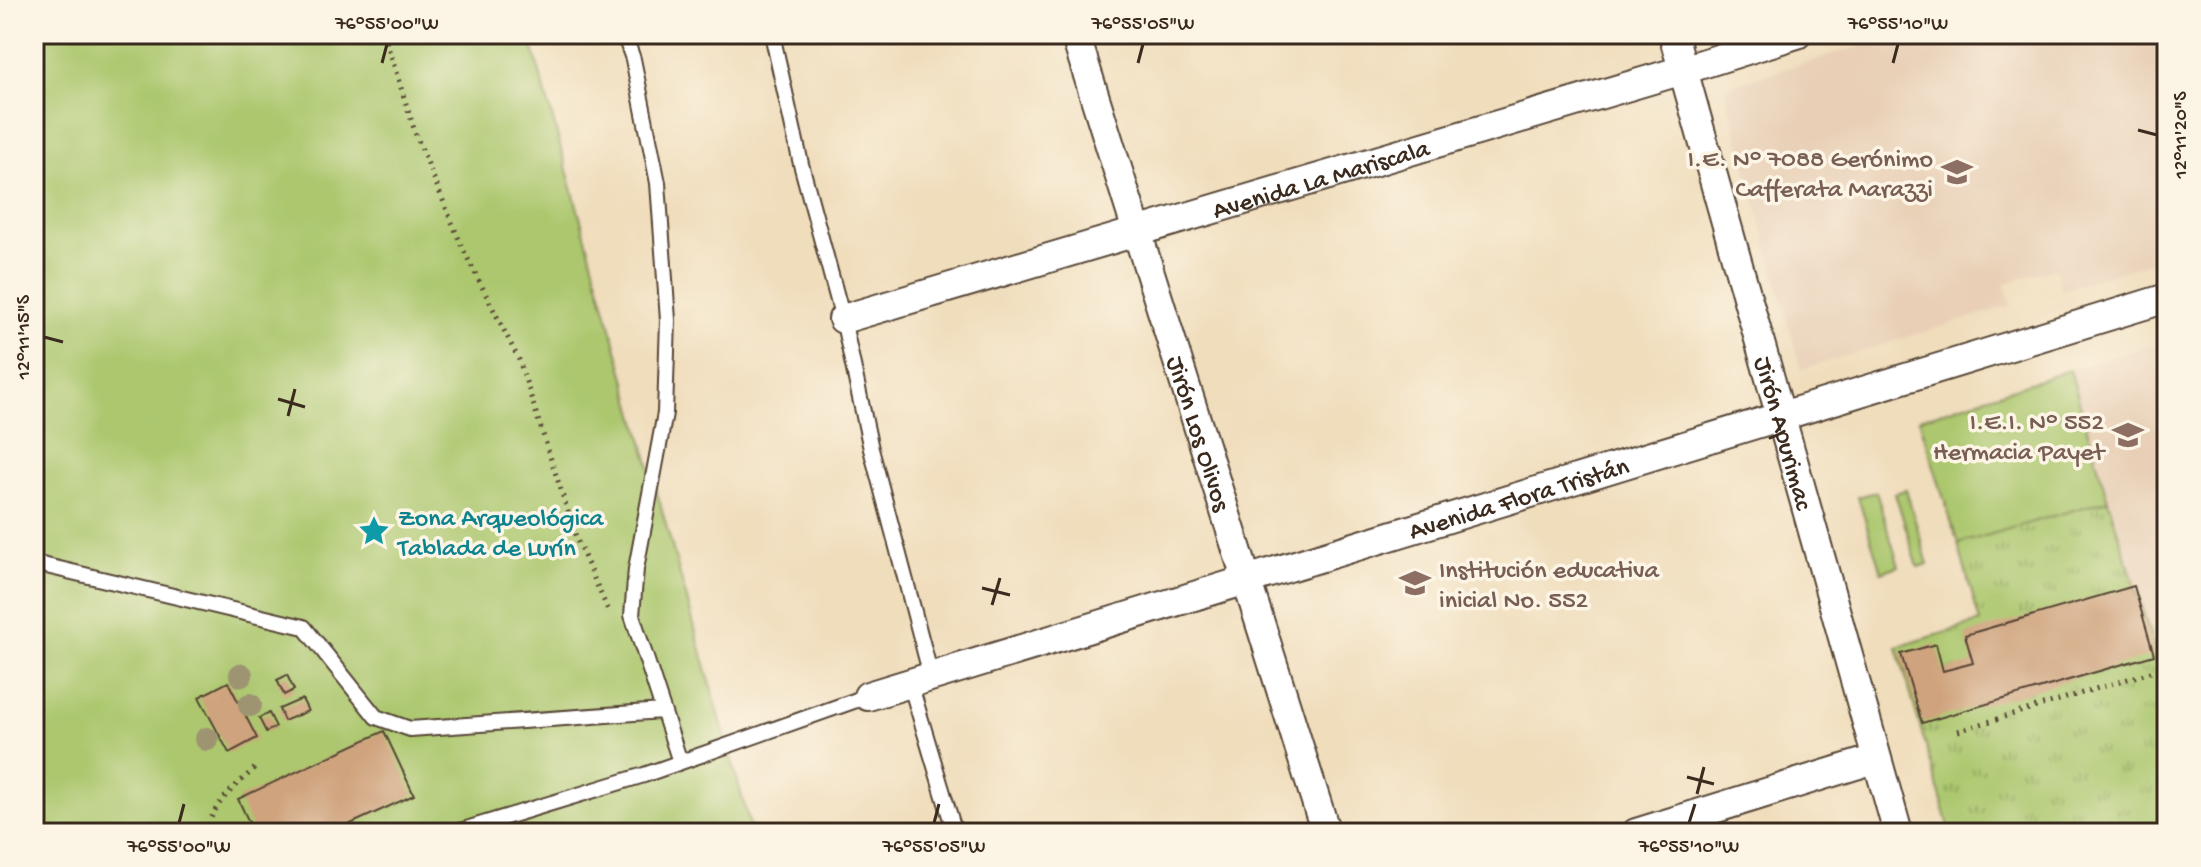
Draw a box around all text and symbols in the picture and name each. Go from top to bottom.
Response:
text: 76°55'00"W [334,14,439,37]
text: 76°55'05"W [1091,14,1194,37]
text: 76°55'10"W [1847,14,1948,37]
text: 12°11'20"S [2171,91,2194,179]
street label: Avenida La Mariscala [1210,135,1435,229]
place label: I.E. N° 7088 Gerónimo Cafferata Marazzi [1688,146,1933,207]
school or university icon: I.E. N° 7088 Gerónimo Cafferata Marazzi [1940,155,1974,189]
text: 12°11'15"S [14,294,37,380]
street label: Jirón Los Olivos [1157,353,1235,517]
street label: Jirón Apurimac [1745,354,1817,515]
place label: I.E.I. N° 552 Hermacia Payet [1933,409,2106,470]
school or university icon: I.E.I. N° 552 Hermacia Payet [2111,418,2145,452]
street label: Avenida Flora Tristán [1406,453,1634,549]
place label: Zona Arqueológica Tablada de Lurín [396,505,605,566]
place icon: Zona Arqueológica Tablada de Lurín [357,514,391,548]
place label: Institución educativa inicial No. 552 [1439,557,1661,618]
school or university icon: Institución educativa inicial No. 552 [1398,566,1432,600]
text: 76°55'00"W [126,837,231,860]
text: 76°55'05"W [882,837,985,860]
text: 76°55'10"W [1638,837,1739,860]

